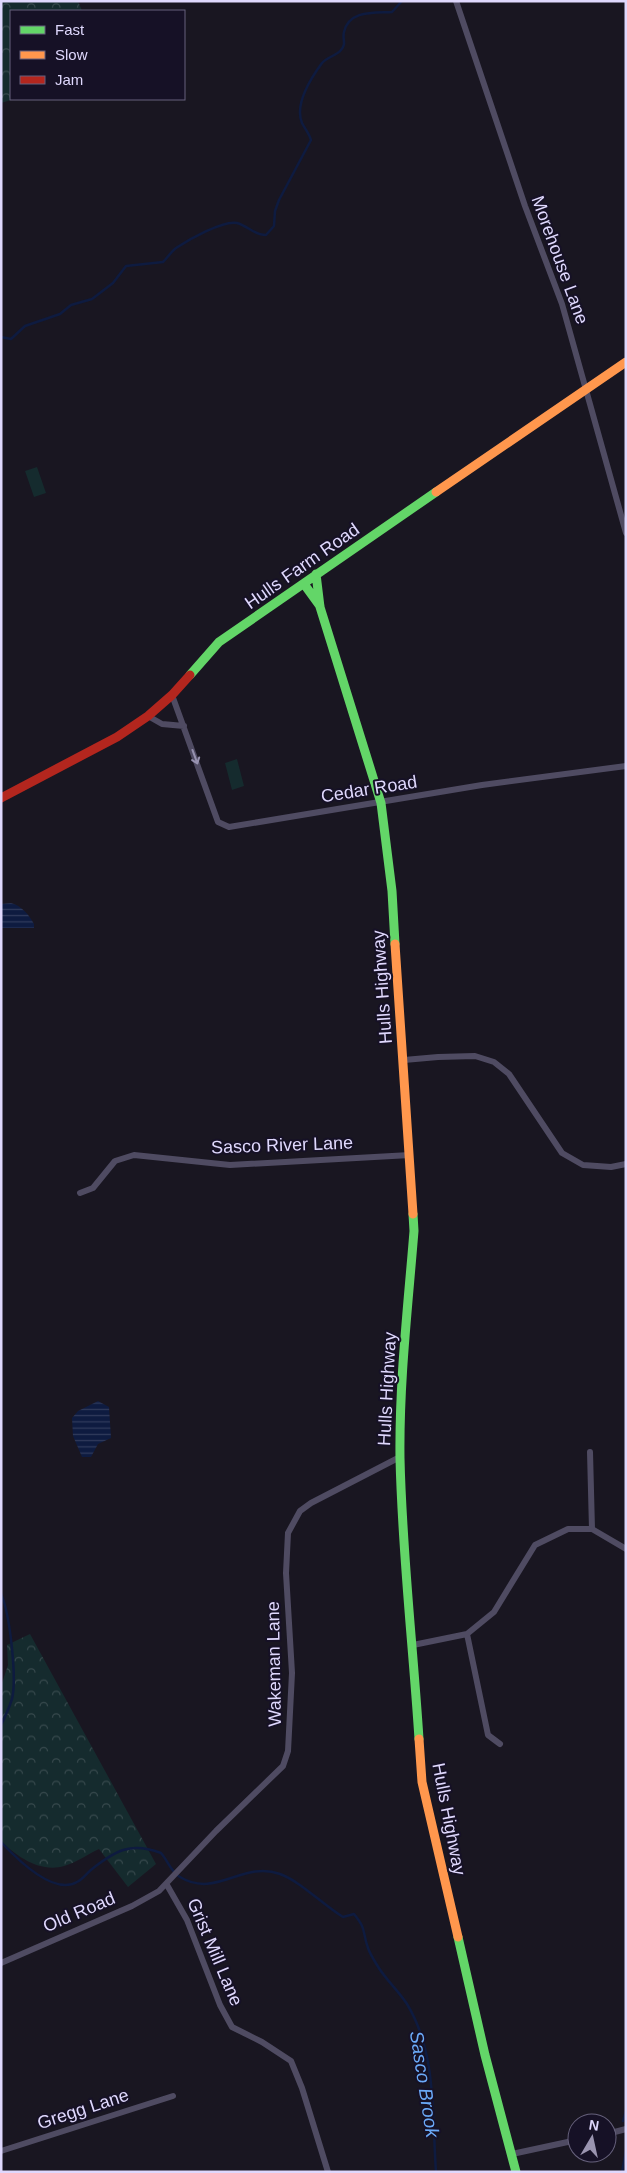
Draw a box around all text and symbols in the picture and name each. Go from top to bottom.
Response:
legend [10,10,185,100]
text: Fast [55,21,85,38]
text: Slow [55,46,88,63]
text: Jam [55,71,83,88]
street label: Morehouse Lane [527,193,593,327]
street label: Hulls Farm Road [241,519,363,613]
one-way arrow [191,749,200,764]
street label: Cedar Road [320,772,418,806]
street label: Hulls Highway [368,929,396,1045]
street label: Sasco River Lane [211,1133,353,1157]
street label: Hulls Highway [374,1332,400,1446]
street label: Wakeman Lane [263,1601,285,1727]
street label: Hulls Highway [428,1761,470,1877]
street label: Old Road [40,1888,118,1936]
street label: Grist Mill Lane [183,1895,247,2009]
water label: Sasco Brook [406,2029,444,2140]
street label: Gregg Lane [35,2085,131,2133]
north arrow [567,2113,617,2163]
text: N [588,2116,600,2134]

